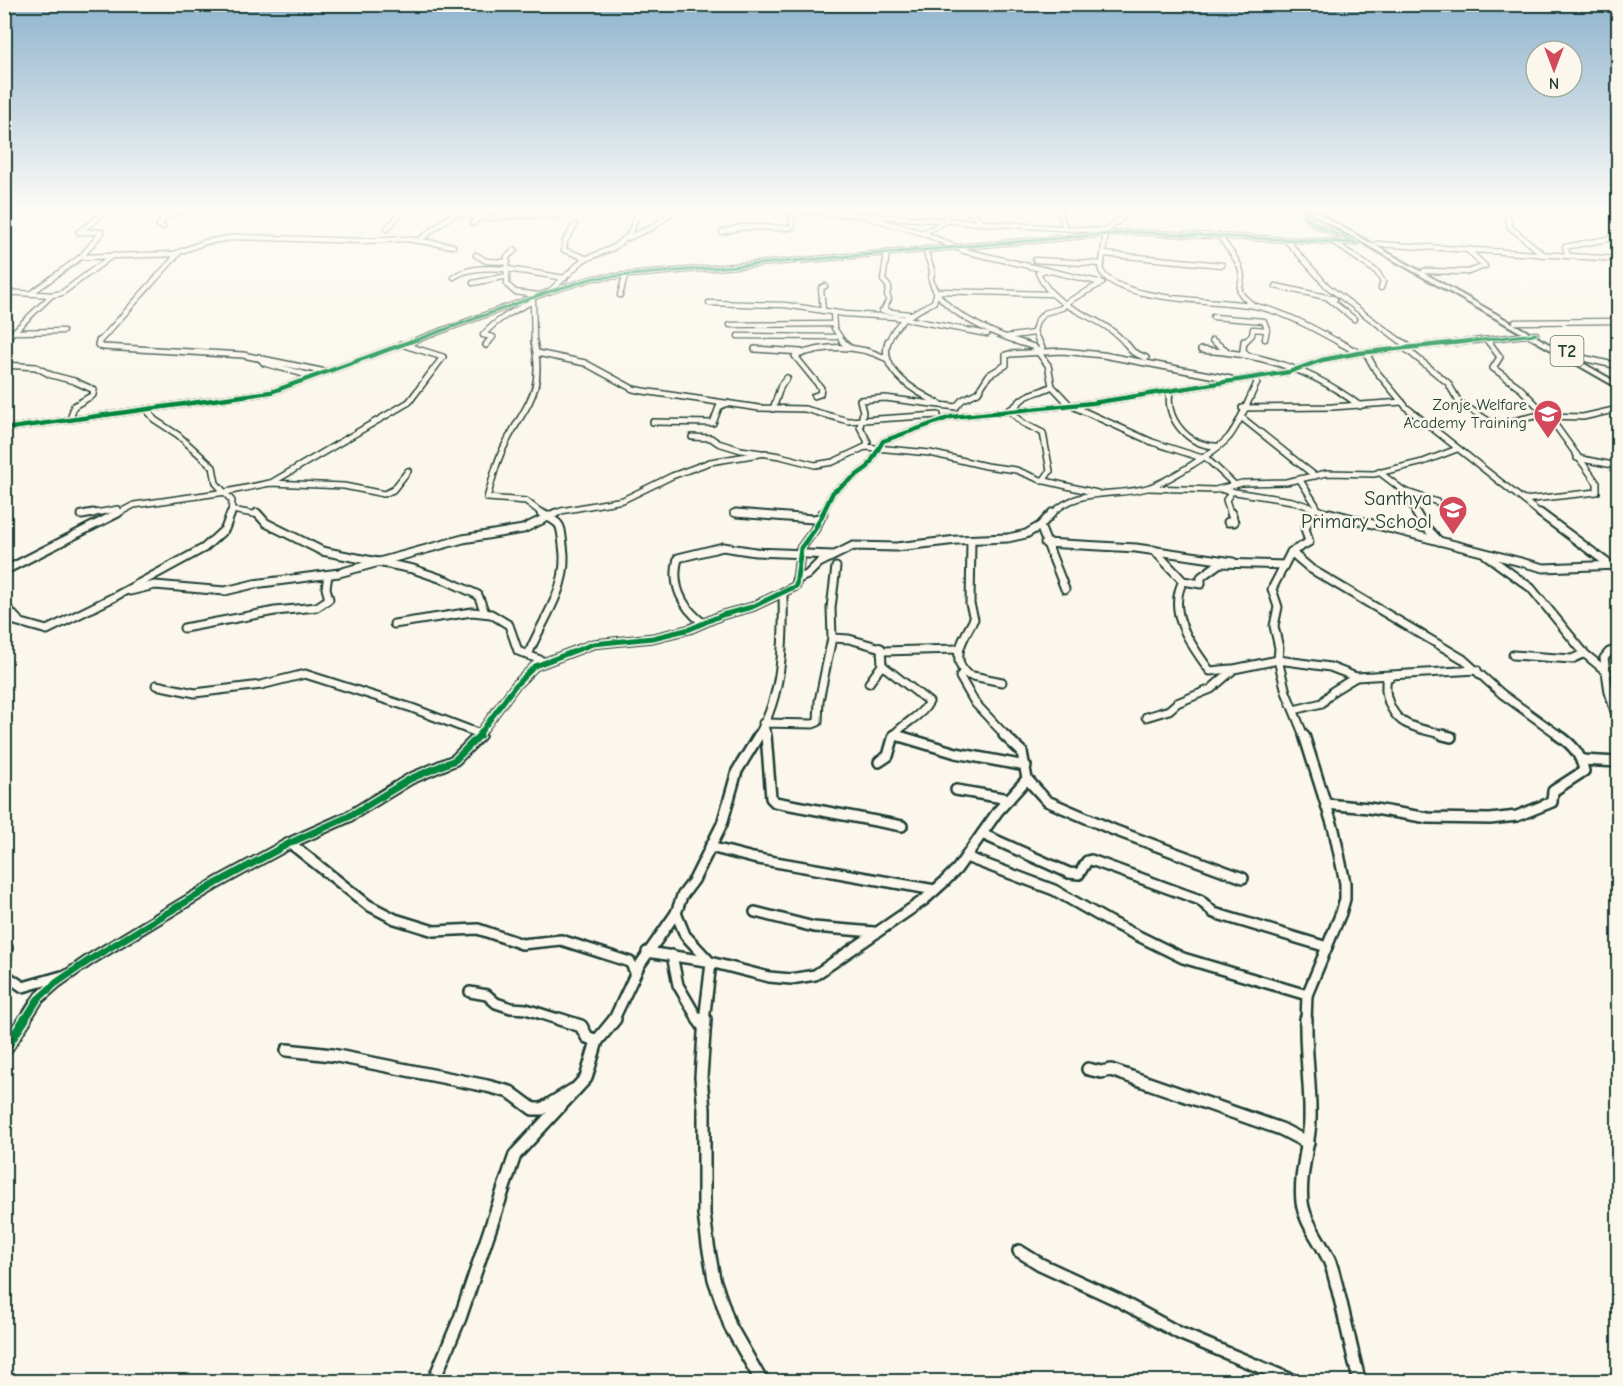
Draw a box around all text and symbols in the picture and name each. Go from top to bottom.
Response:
north arrow [1524,39,1584,99]
text: N [1549,74,1559,92]
road number: T2 [1550,336,1584,366]
place label: Zonje Welfare Academy Training [1403,396,1527,432]
school or university icon: Zonje Welfare Academy Training [1532,398,1564,440]
place label: Santhya Primary School [1301,487,1432,533]
school or university icon: Santhya Primary School [1437,494,1469,536]

